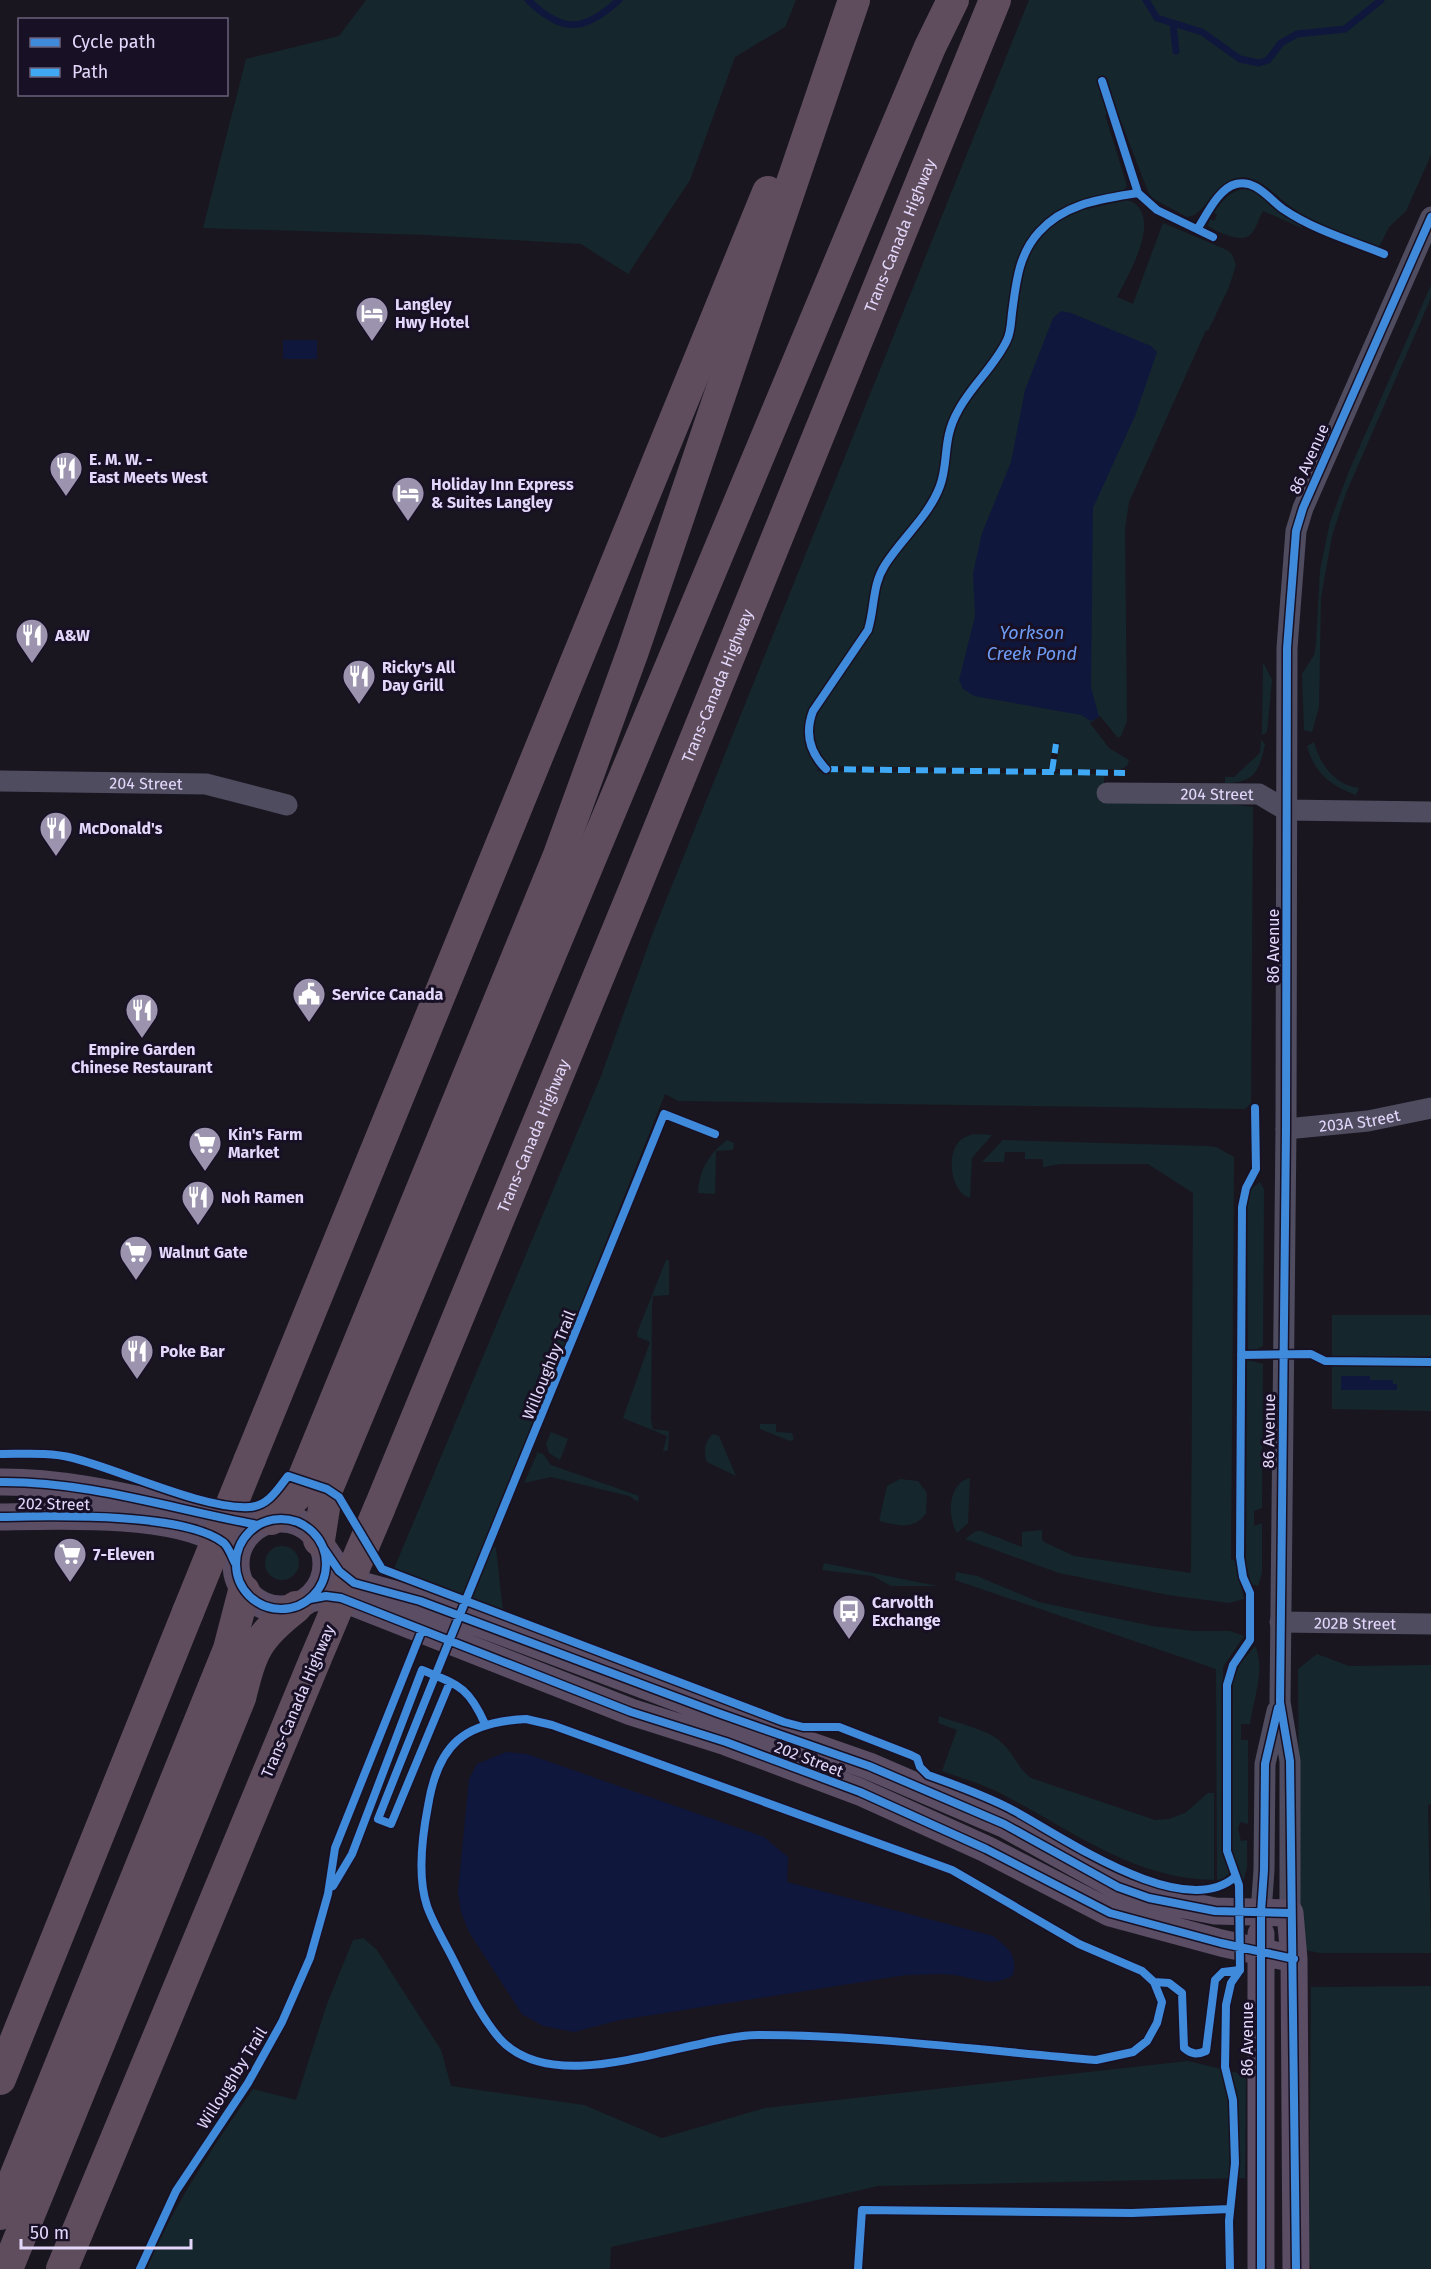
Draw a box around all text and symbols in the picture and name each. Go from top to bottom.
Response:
legend [18,18,228,96]
text: Cycle path [72,31,156,53]
text: Path [72,61,108,83]
street label: Trans-Canada Highway [860,156,939,315]
hotel icon: Langley Hwy Hotel [354,295,390,342]
place label: Langley Hwy Hotel [395,295,469,332]
street label: 86 Avenue [1285,421,1333,497]
restaurant icon: E. M. W. - East Meets West [48,450,84,497]
place label: E. M. W. - East Meets West [89,450,208,487]
hotel icon: Holiday Inn Express & Suites Langley [390,475,426,522]
place label: Holiday Inn Express & Suites Langley [431,475,574,512]
street label: Trans-Canada Highway [677,606,757,765]
restaurant icon: A&W [14,617,50,664]
water label: Yorkson Creek Pond [987,622,1078,665]
place label: A&W [54,626,90,645]
restaurant icon: Ricky's All Day Grill [341,658,377,705]
place label: Ricky's All Day Grill [382,658,456,695]
street label: 204 Street [109,773,183,793]
street label: 204 Street [1180,784,1254,803]
restaurant icon: McDonald's [38,810,74,857]
place label: McDonald's [79,819,163,838]
street label: 86 Avenue [1264,909,1283,983]
public building icon: Service Canada [291,976,327,1023]
place label: Service Canada [332,985,443,1004]
restaurant icon: Empire Garden Chinese Restaurant [124,992,160,1039]
place label: Empire Garden Chinese Restaurant [71,1040,213,1077]
street label: Trans-Canada Highway [493,1056,573,1215]
street label: 203A Street [1318,1105,1402,1135]
supermarket icon: Kin's Farm Market [187,1125,223,1172]
place label: Kin's Farm Market [228,1125,302,1162]
restaurant icon: Noh Ramen [180,1179,216,1226]
place label: Noh Ramen [221,1188,304,1207]
supermarket icon: Walnut Gate [118,1234,154,1281]
place label: Walnut Gate [159,1243,248,1262]
street label: Willoughby Trail [518,1307,580,1422]
restaurant icon: Poke Bar [119,1333,155,1380]
place label: Poke Bar [160,1342,225,1361]
street label: 86 Avenue [1259,1393,1279,1469]
street label: 202 Street [18,1494,90,1514]
supermarket icon: 7-Eleven [52,1536,88,1583]
place label: 7-Eleven [93,1545,155,1564]
bus stop icon: Carvolth Exchange [831,1593,867,1640]
place label: Carvolth Exchange [872,1593,941,1630]
street label: 202B Street [1314,1613,1396,1633]
street label: Trans-Canada Highway [257,1622,339,1780]
street label: 202 Street [772,1737,846,1781]
street label: 86 Avenue [1238,2002,1257,2076]
street label: Willoughby Trail [193,2023,271,2132]
scale bar [21,2212,190,2250]
text: 50 m [30,2222,69,2244]

